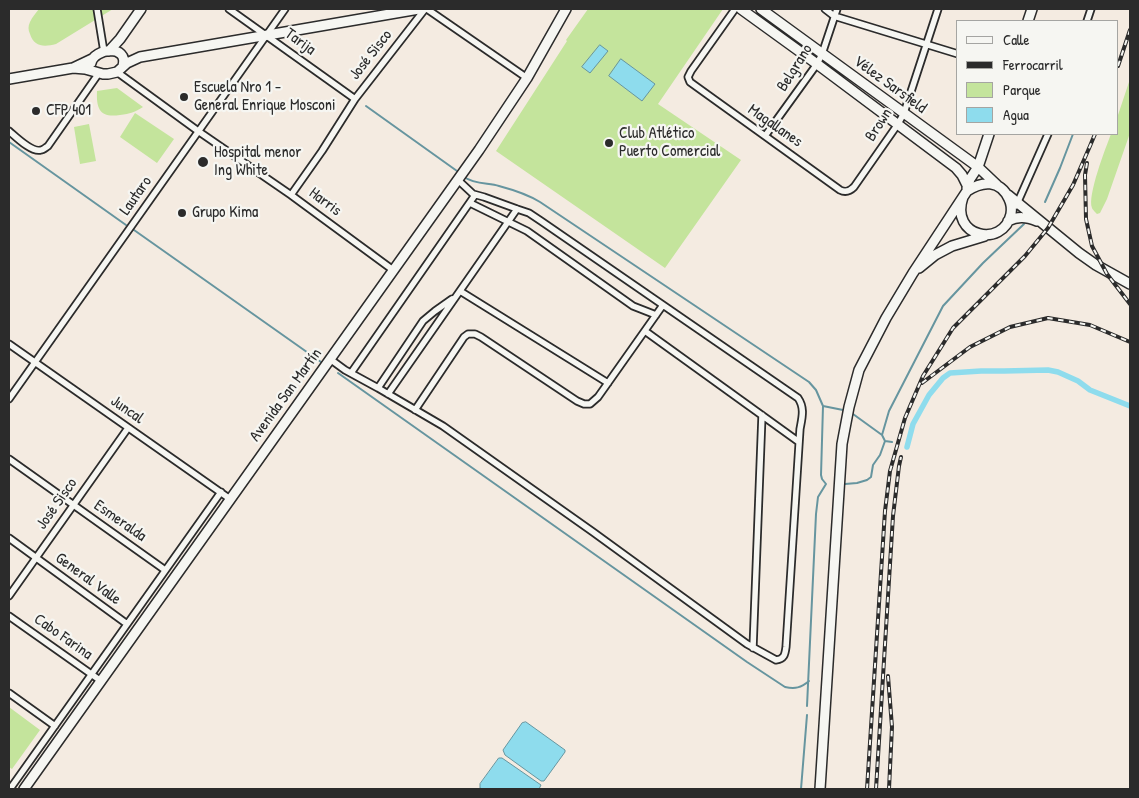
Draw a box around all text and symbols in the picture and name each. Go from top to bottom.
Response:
legend [956,20,1119,135]
street label: Tarija [281,24,319,60]
street label: José Sisco [345,26,397,84]
text: Calle [1003,29,1030,50]
street label: Belgrano [773,41,817,95]
street label: Vélez Sarsfield [850,52,930,118]
text: Ferrocarril [1003,54,1063,75]
place label: Escuela Nro 1 - General Enrique Mosconi [194,78,336,116]
text: Parque [1003,79,1041,100]
marker: Escuela Nro 1 - General Enrique Mosconi [178,91,190,103]
street label: Magallanes [744,100,806,152]
place label: CFP 401 [46,101,91,121]
text: Agua [1003,104,1029,125]
marker: CFP 401 [30,105,42,117]
street label: Brown [861,105,897,145]
place label: Club Atlético Puerto Comercial [619,124,720,162]
marker: Club Atlético Puerto Comercial [603,137,615,149]
place label: Hospital menor Ing White [214,143,301,181]
marker: Hospital menor Ing White [196,155,210,169]
street label: Lautaro [116,173,156,219]
street label: Harris [305,184,345,220]
place label: Grupo Kima [192,203,258,223]
marker: Grupo Kima [176,207,188,219]
street label: Avenida San Martín [246,345,326,445]
street label: Juncal [107,392,147,428]
street label: José Sisco [32,475,82,533]
street label: Esmeralda [90,496,150,546]
street label: General Valle [51,549,125,609]
street label: Cabo Farina [30,610,96,664]

